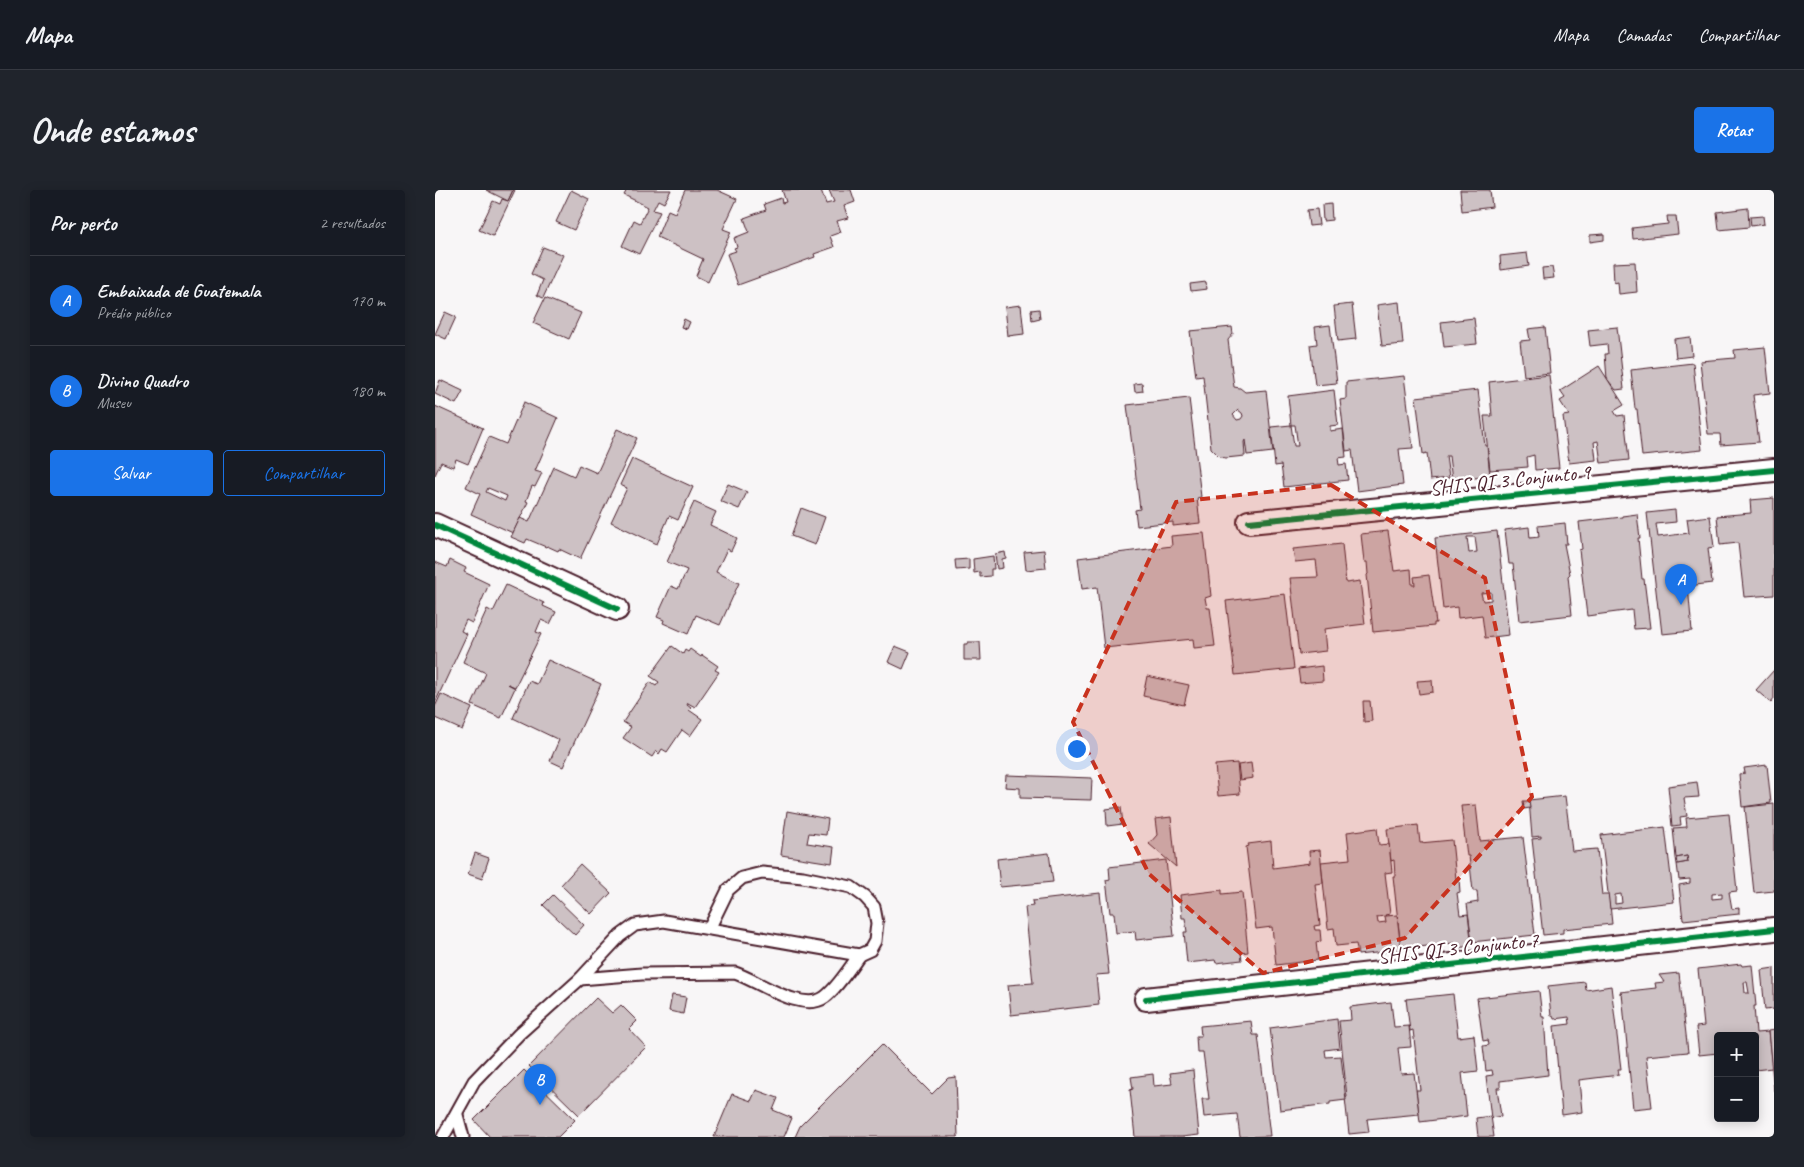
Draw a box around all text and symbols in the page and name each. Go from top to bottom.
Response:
text: Mapa [25,20,72,50]
text: Mapa [1554,24,1588,46]
text: Camadas [1616,24,1671,46]
text: Compartilhar [1699,24,1779,46]
button: Rotas [1694,107,1774,153]
text: Onde estamos [30,108,195,153]
text: Por perto [50,210,117,236]
text: 2 resultados [320,213,385,233]
text: Embaixada de Guatemala [97,279,261,303]
text: A [62,291,70,311]
text: 170 m [351,291,385,311]
text: Prédio público [97,303,170,323]
text: Divino Quadro [97,369,188,393]
text: B [62,381,70,401]
text: 180 m [351,381,385,401]
text: Museu [97,393,131,413]
button: Salvar [50,450,213,496]
button: Compartilhar [223,450,385,496]
street label: SHIS QI 3 Conjunto 9 [1428,458,1593,501]
pin: A [1665,564,1697,605]
your location [1064,736,1090,762]
street label: SHIS QI 3 Conjunto 7 [1376,926,1541,969]
map controls [1714,1032,1759,1122]
button: + [1714,1032,1759,1077]
pin: B [524,1064,556,1105]
button: − [1714,1077,1759,1122]

